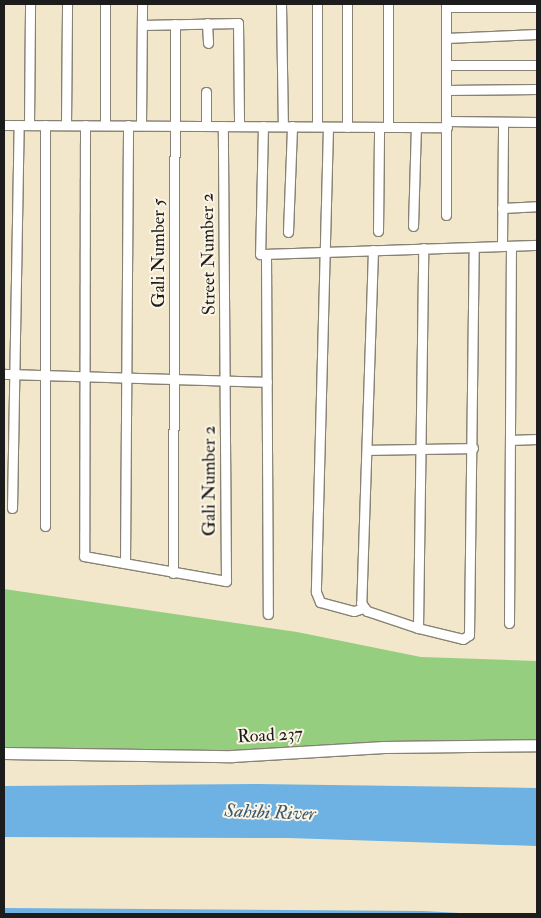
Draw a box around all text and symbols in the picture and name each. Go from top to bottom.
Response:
street label: Street Number 2 [197,193,221,315]
street label: Gali Number 5 [148,198,170,308]
street label: Gali Number 2 [199,426,221,536]
street label: Road 237 [237,723,303,749]
water label: Sahibi River [224,800,316,826]

